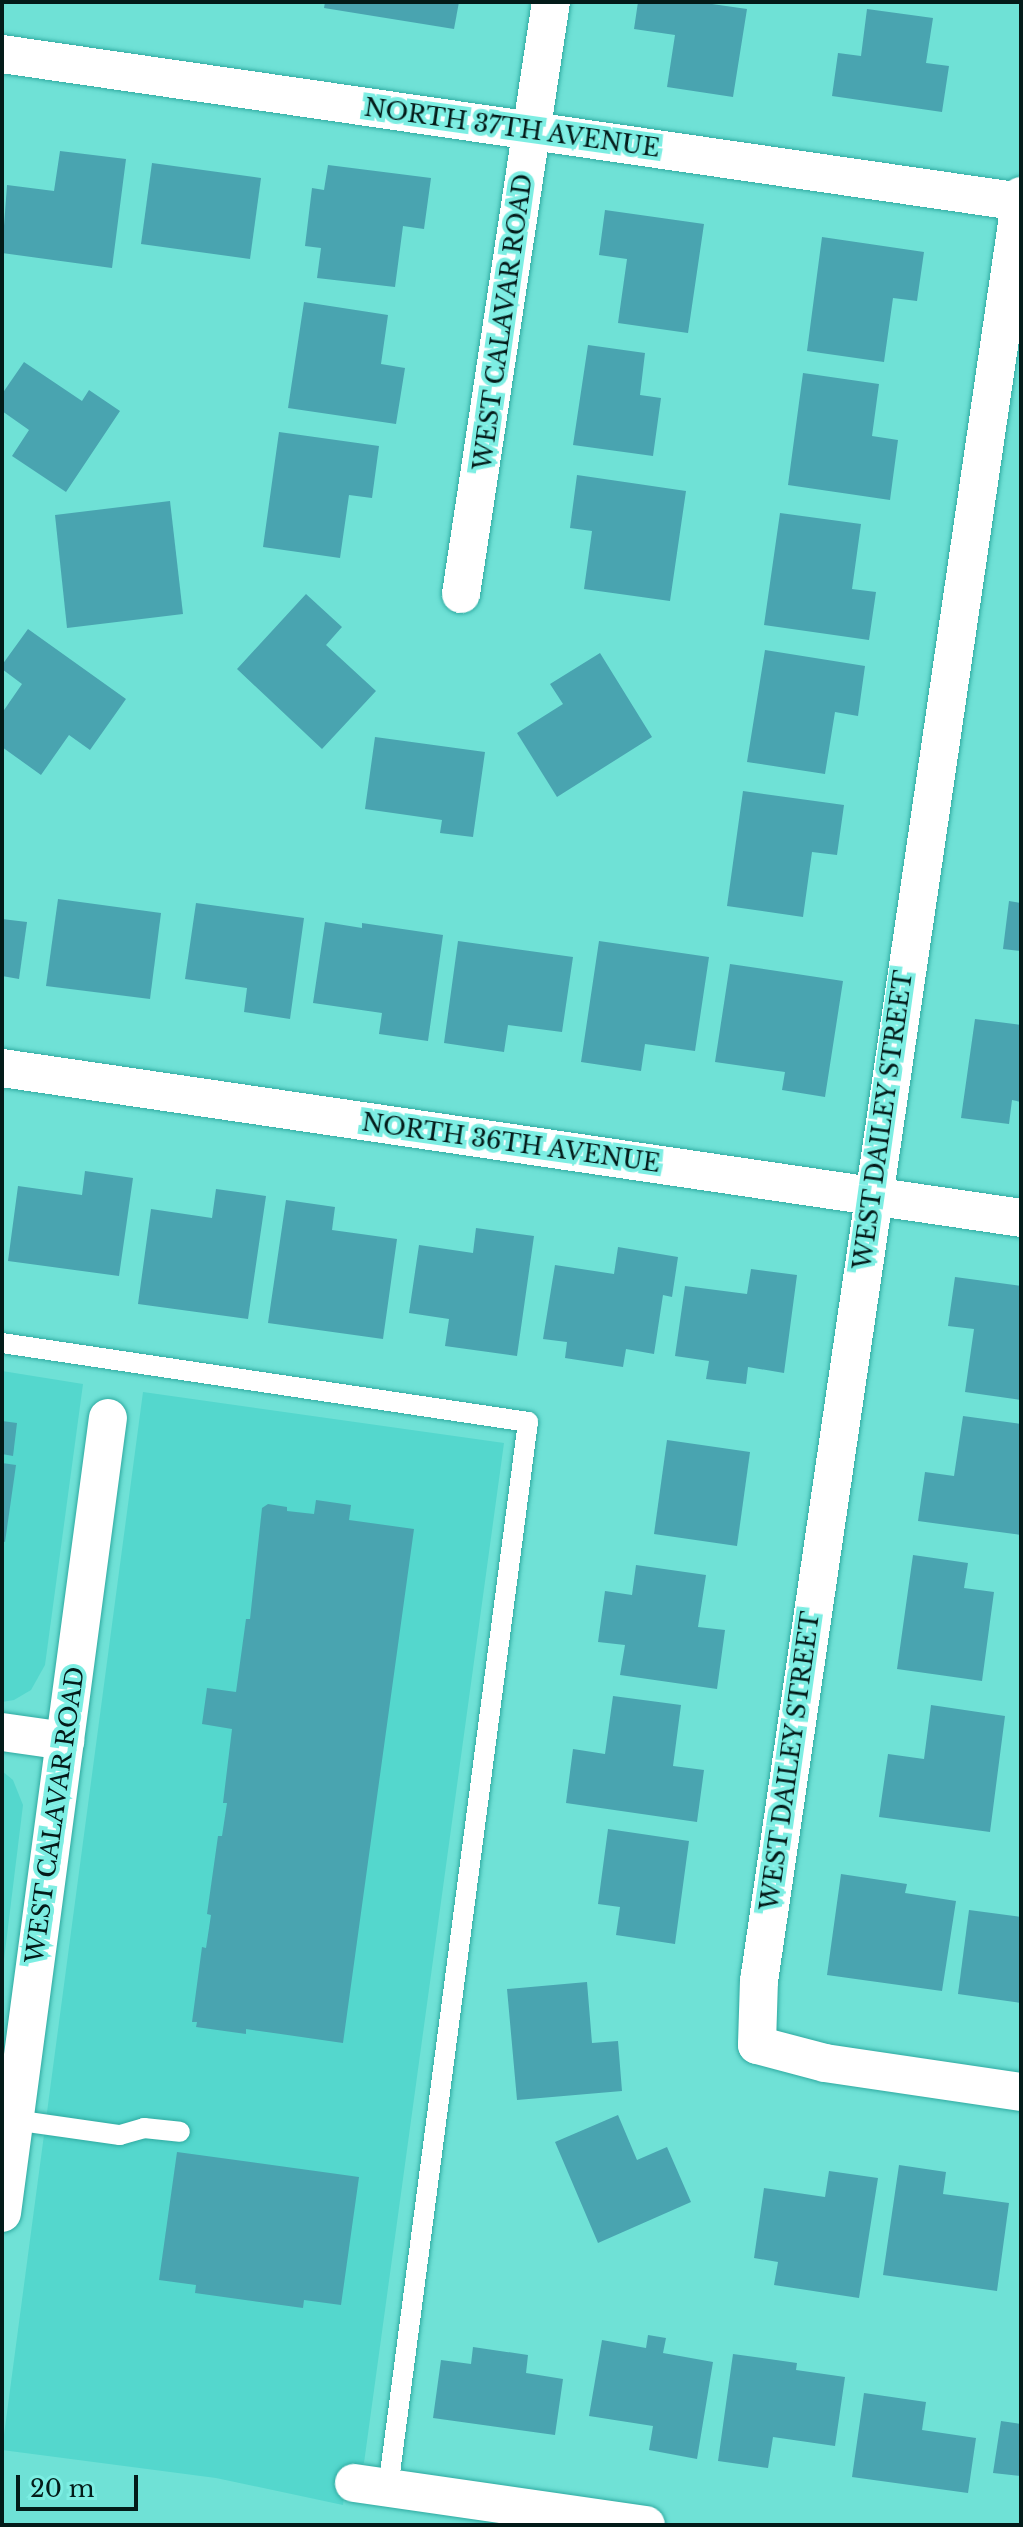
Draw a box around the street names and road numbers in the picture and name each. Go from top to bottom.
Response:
street label: NORTH 37TH AVENUE [362,93,662,163]
street label: WEST CALAVAR ROAD [468,171,538,473]
street label: WEST DAILEY STREET [848,968,918,1272]
street label: NORTH 36TH AVENUE [360,1108,662,1178]
street label: WEST DAILEY STREET [755,1609,825,1913]
street label: WEST CALAVAR ROAD [20,1664,90,1966]

